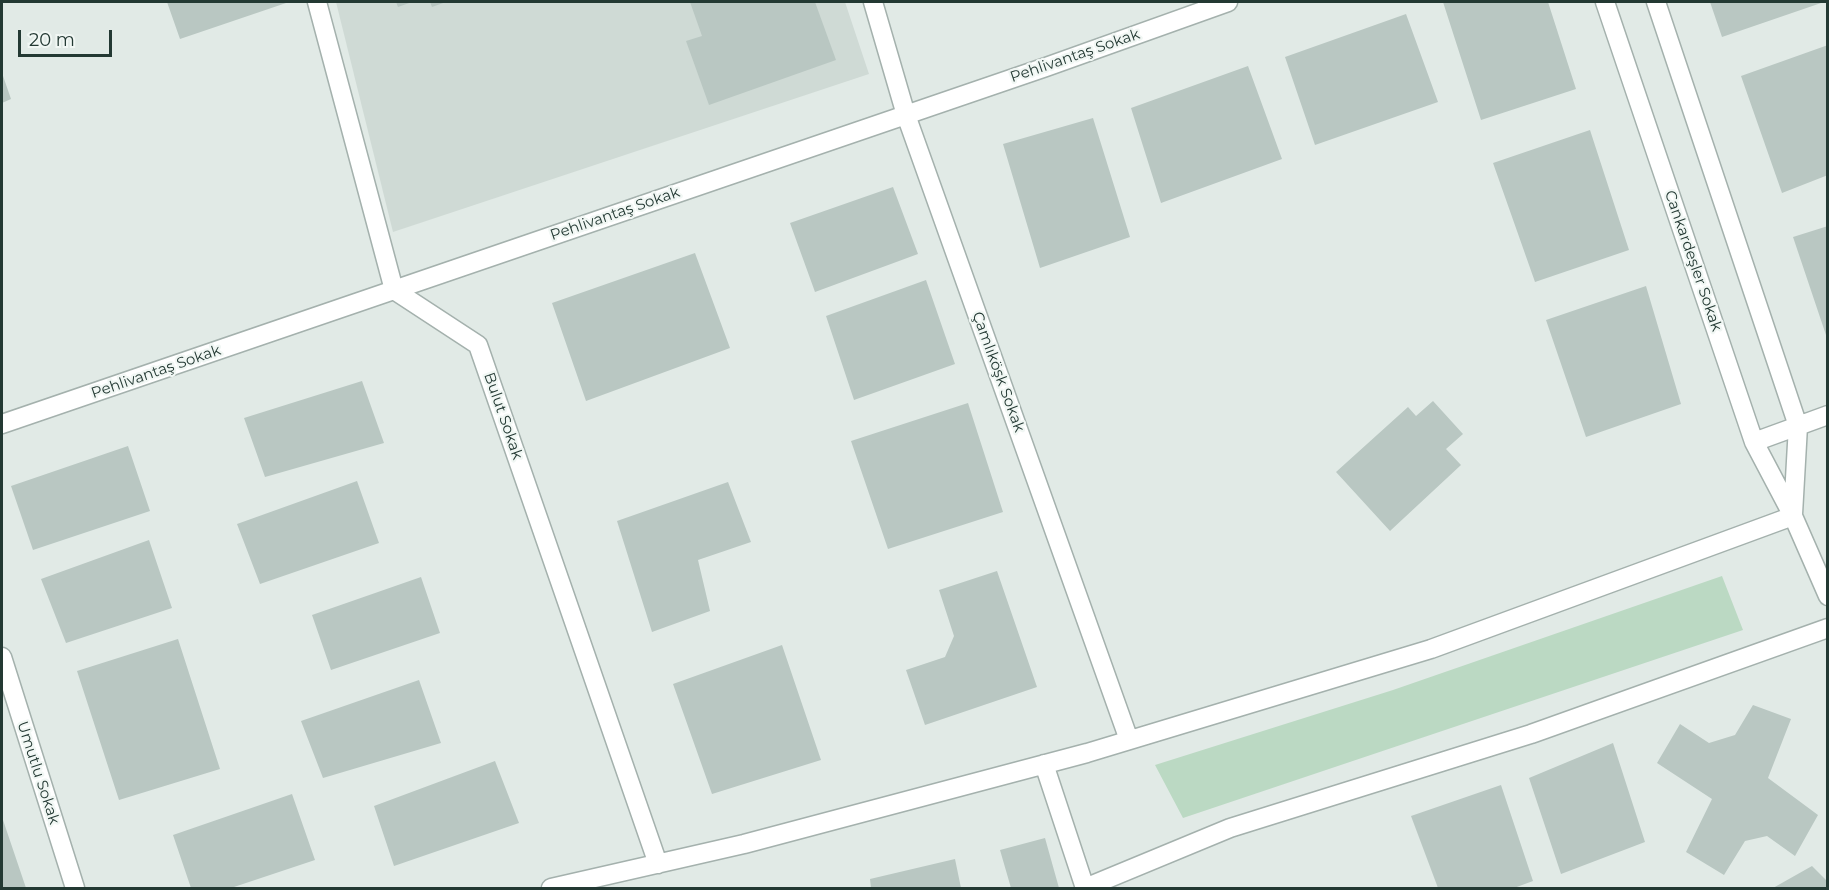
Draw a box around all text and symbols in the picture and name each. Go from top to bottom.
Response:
scale bar [21,18,116,56]
street label: Pehlivantaş Sokak [1008,25,1142,87]
text: 20 m [29,29,75,51]
street label: Pehlivantaş Sokak [548,183,682,245]
street label: Cankardeşler Sokak [1660,188,1726,334]
street label: Çamlıköşk Sokak [968,309,1028,435]
street label: Pehlivantaş Sokak [89,341,223,403]
street label: Bulut Sokak [480,370,526,462]
street label: Umutlu Sokak [13,719,63,827]

